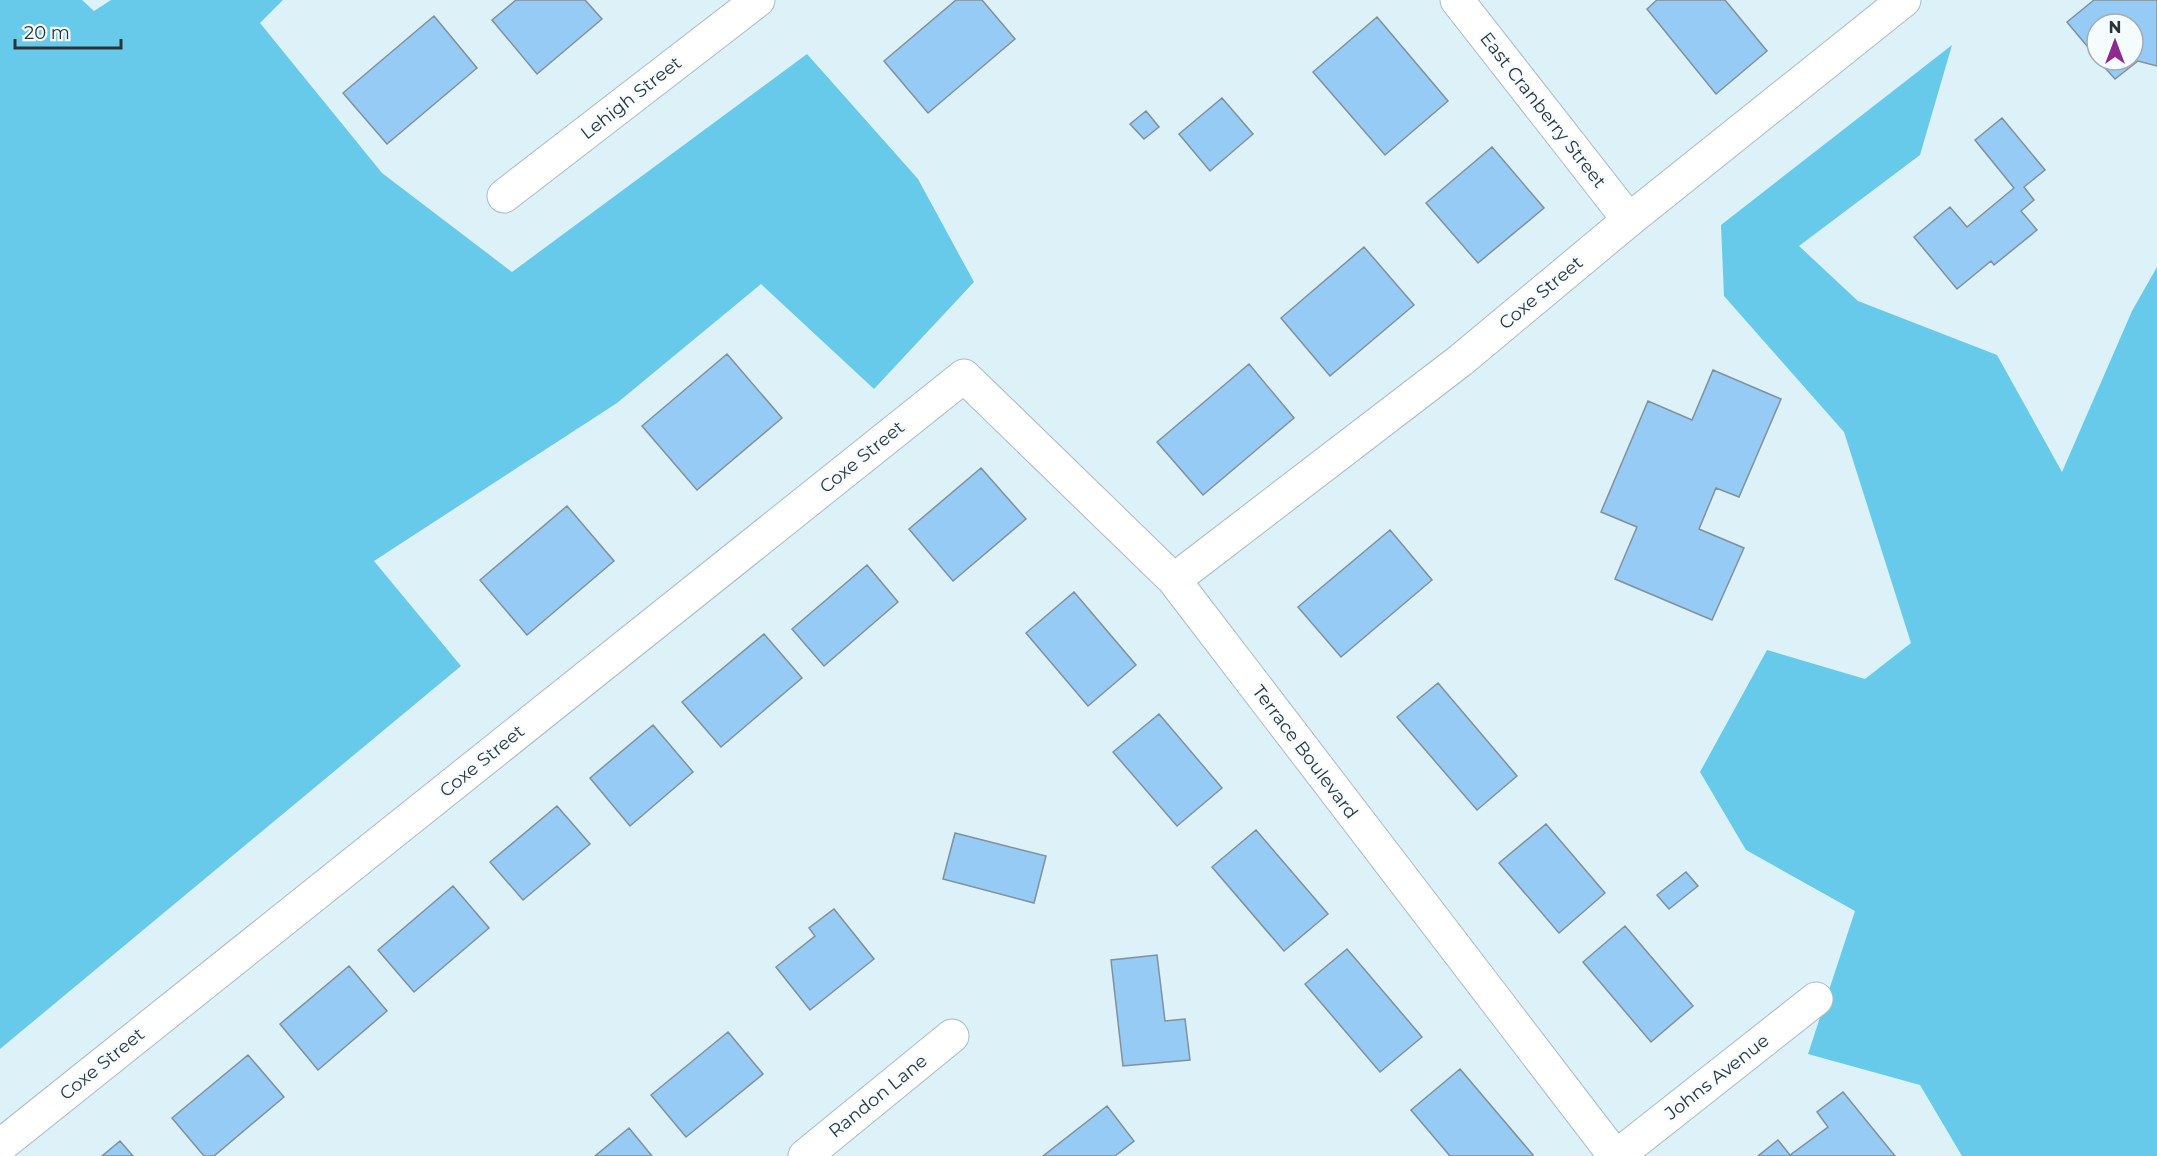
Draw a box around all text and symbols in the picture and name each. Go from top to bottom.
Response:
scale bar [15,12,122,50]
north arrow [2085,12,2145,72]
text: N [2109,18,2121,37]
text: 20 m [24,22,70,44]
street label: East Cranberry Street [1475,28,1611,192]
street label: Lehigh Street [576,52,686,144]
street label: Coxe Street [1495,252,1587,334]
street label: Coxe Street [815,416,909,498]
street label: Terrace Boulevard [1248,681,1362,823]
street label: Coxe Street [435,720,529,802]
street label: Coxe Street [55,1023,149,1105]
street label: Johns Avenue [1660,1029,1774,1125]
street label: Randon Lane [824,1050,932,1142]

